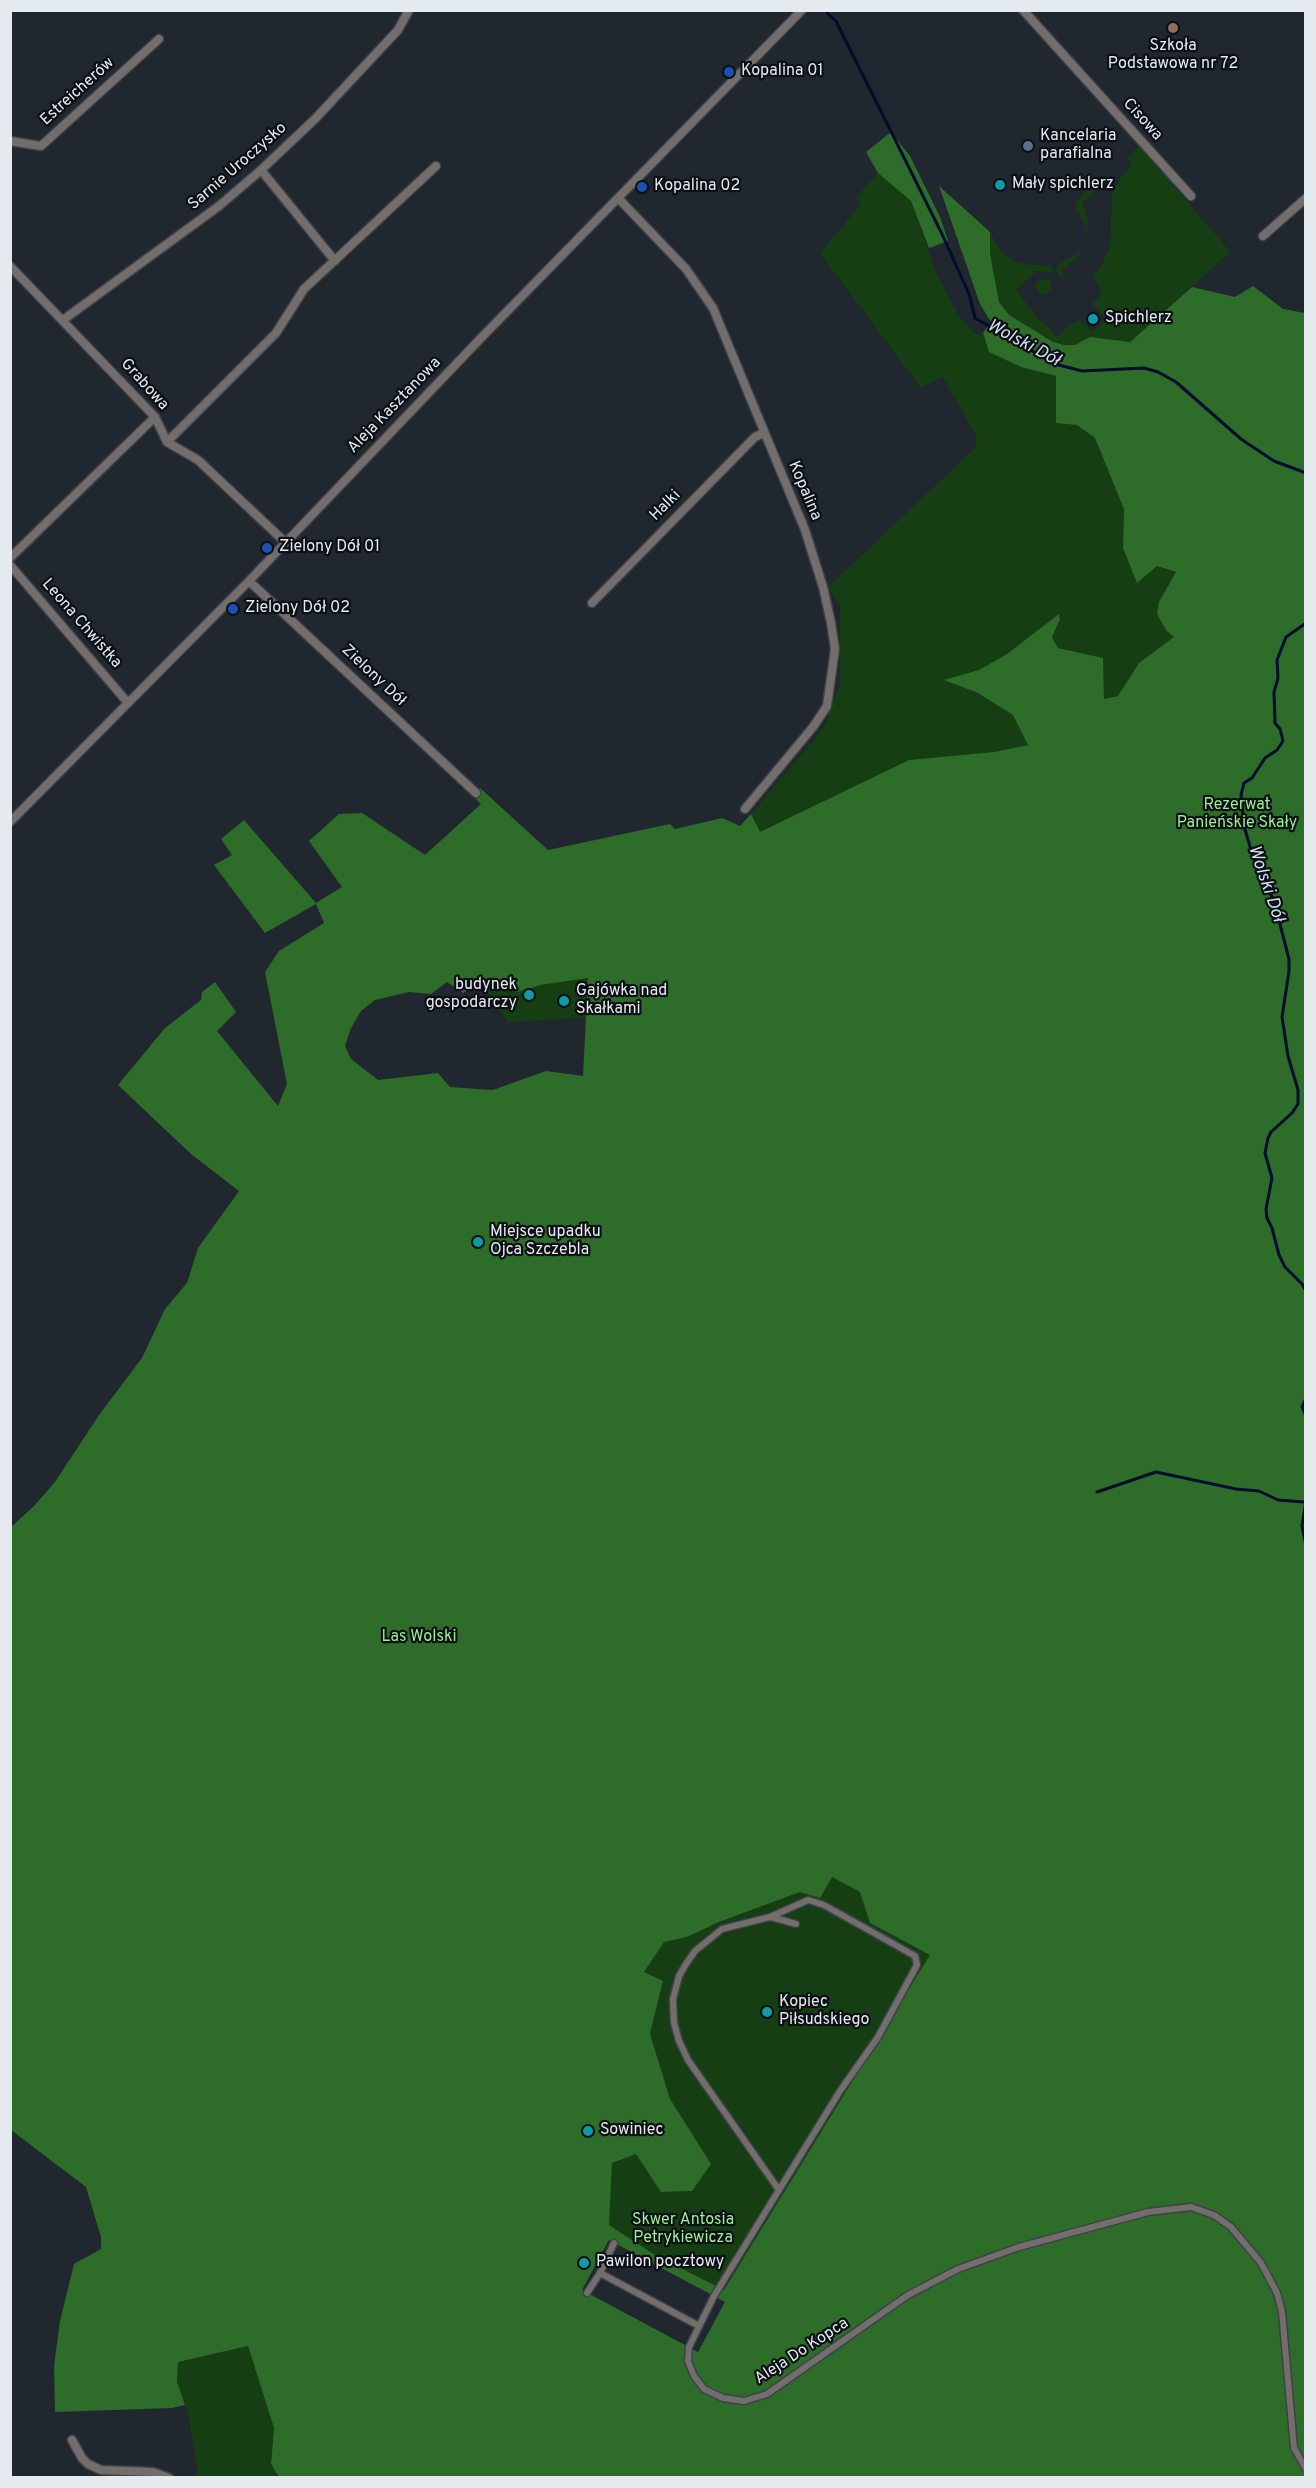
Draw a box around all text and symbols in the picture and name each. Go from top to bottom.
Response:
marker: Szkoła Podstawowa nr 72 [1166,21,1180,35]
place label: Szkoła Podstawowa nr 72 [1108,37,1238,75]
street label: Estreicherów [37,54,119,130]
place label: Kopalina 01 [741,62,823,82]
marker: Kopalina 01 [722,65,736,79]
street label: Cisowa [1118,95,1166,145]
street label: Sarnie Uroczysko [185,119,291,215]
place label: Kancelaria parafialna [1040,127,1116,165]
marker: Kancelaria parafialna [1021,139,1035,153]
place label: Mały spichlerz [1012,175,1114,195]
place label: Kopalina 02 [654,177,740,197]
marker: Mały spichlerz [993,178,1007,192]
marker: Kopalina 02 [635,180,649,194]
place label: Spichlerz [1105,309,1172,329]
marker: Spichlerz [1086,312,1100,326]
water label: Wolski Dół [983,316,1063,372]
street label: Aleja Kasztanowa [344,354,446,458]
street label: Grabowa [116,355,172,415]
street label: Kopalina [783,459,825,523]
street label: Halki [647,487,685,525]
place label: Zielony Dół 01 [279,538,380,558]
marker: Zielony Dół 01 [260,541,274,555]
street label: Leona Chwistka [37,575,125,673]
place label: Zielony Dół 02 [245,599,350,619]
marker: Zielony Dół 02 [226,602,240,616]
street label: Zielony Dół [337,641,409,711]
park label: Rezerwat Panieńskie Skały [1177,796,1297,834]
water label: Wolski Dół [1242,843,1288,925]
place label: budynek gospodarczy [426,976,517,1014]
place label: Gajówka nad Skałkami [576,982,667,1020]
marker: budynek gospodarczy [522,988,536,1002]
marker: Gajówka nad Skałkami [557,994,571,1008]
place label: Miejsce upadku Ojca Szczebla [490,1223,601,1261]
marker: Miejsce upadku Ojca Szczebla [471,1235,485,1249]
park label: Las Wolski [382,1628,456,1648]
place label: Kopiec Piłsudskiego [779,1993,869,2031]
marker: Kopiec Piłsudskiego [760,2005,774,2019]
place label: Sowiniec [600,2121,664,2141]
marker: Sowiniec [581,2124,595,2138]
park label: Skwer Antosia Petrykiewicza [632,2211,734,2249]
place label: Pawilon pocztowy [596,2253,724,2273]
marker: Pawilon pocztowy [577,2256,591,2270]
street label: Aleja Do Kopca [752,2315,852,2389]

